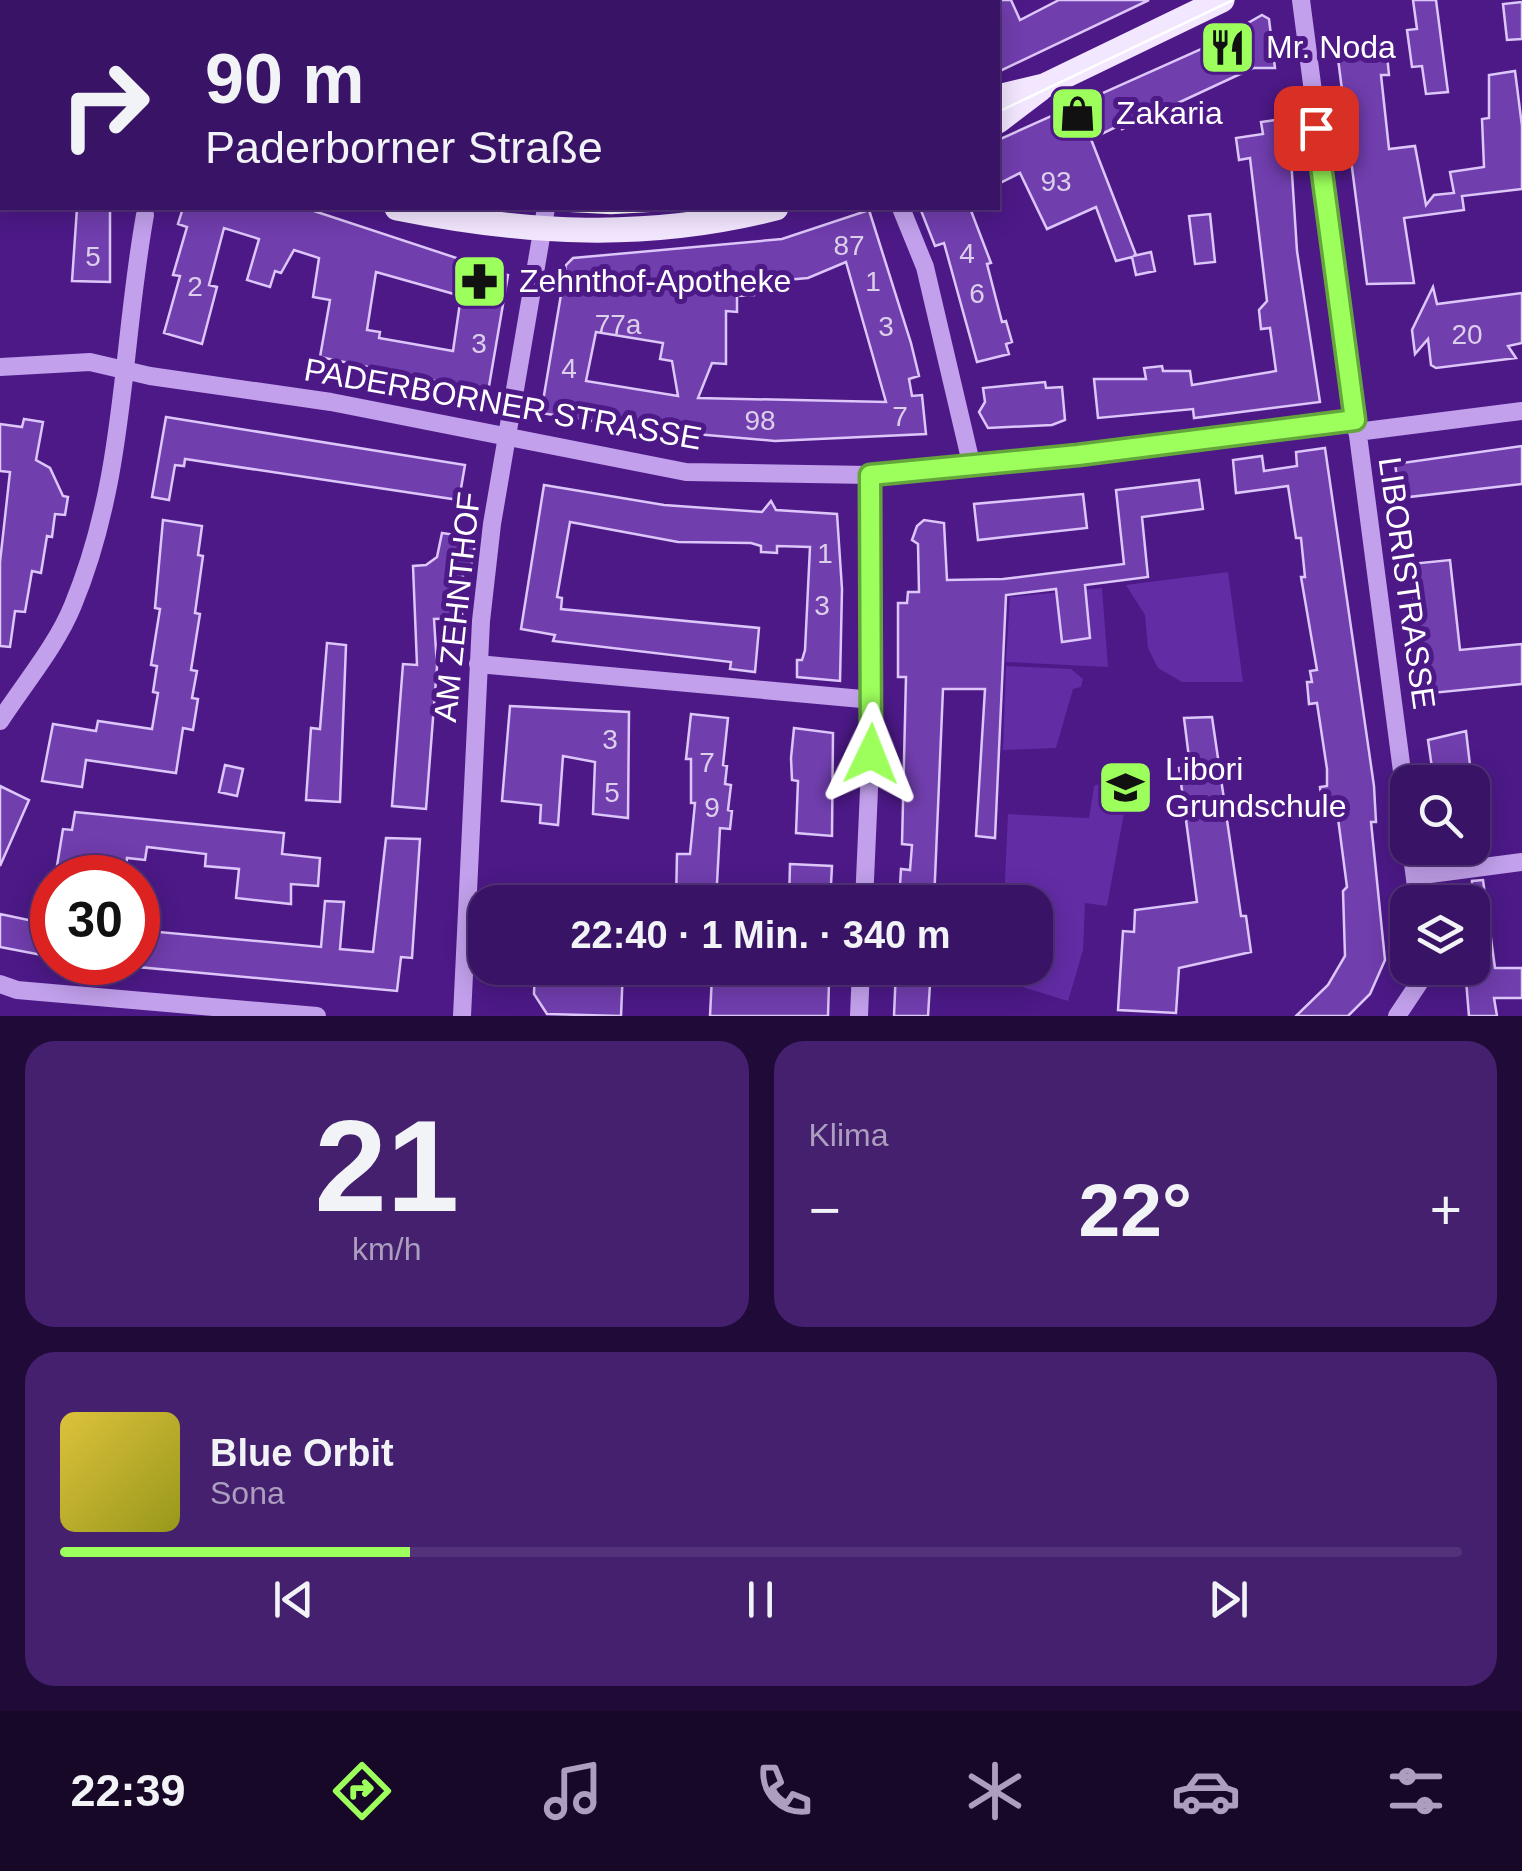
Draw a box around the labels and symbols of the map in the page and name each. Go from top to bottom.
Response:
restaurant icon: Mr. Noda [1197,17,1257,77]
place label: Mr. Noda [1266,29,1396,65]
shop icon: Zakaria [1047,83,1107,143]
pin [1274,86,1359,171]
place label: Zakaria [1116,95,1223,131]
house number: 93 [1040,166,1072,197]
house number: 87 [833,230,865,261]
house number: 4 [959,238,975,269]
house number: 5 [85,241,101,272]
pharmacy icon: Zehnthof-Apotheke [450,251,510,311]
place label: Zehnthof-Apotheke [519,263,791,299]
house number: 1 [865,266,881,297]
house number: 2 [187,271,203,302]
house number: 6 [969,278,985,309]
house number: 77a [595,309,642,340]
house number: 3 [878,311,894,342]
house number: 20 [1451,319,1483,350]
house number: 3 [471,328,487,359]
street label: PADERBORNER STRASSE [301,351,705,457]
house number: 4 [561,353,577,384]
house number: 7 [892,401,908,432]
house number: 98 [744,405,776,436]
street label: LIBORISTRASSE [1371,455,1443,711]
street label: AM ZEHNTHOF [427,490,487,724]
house number: 1 [817,538,833,569]
house number: 3 [814,590,830,621]
position arrow [819,702,923,806]
house number: 3 [602,724,618,755]
house number: 7 [699,747,715,778]
place label: Libori Grundschule [1165,751,1346,824]
school or university icon: Libori Grundschule [1096,757,1156,817]
house number: 5 [604,777,620,808]
house number: 9 [704,792,720,823]
speed limit sign: 30 [30,855,160,985]

